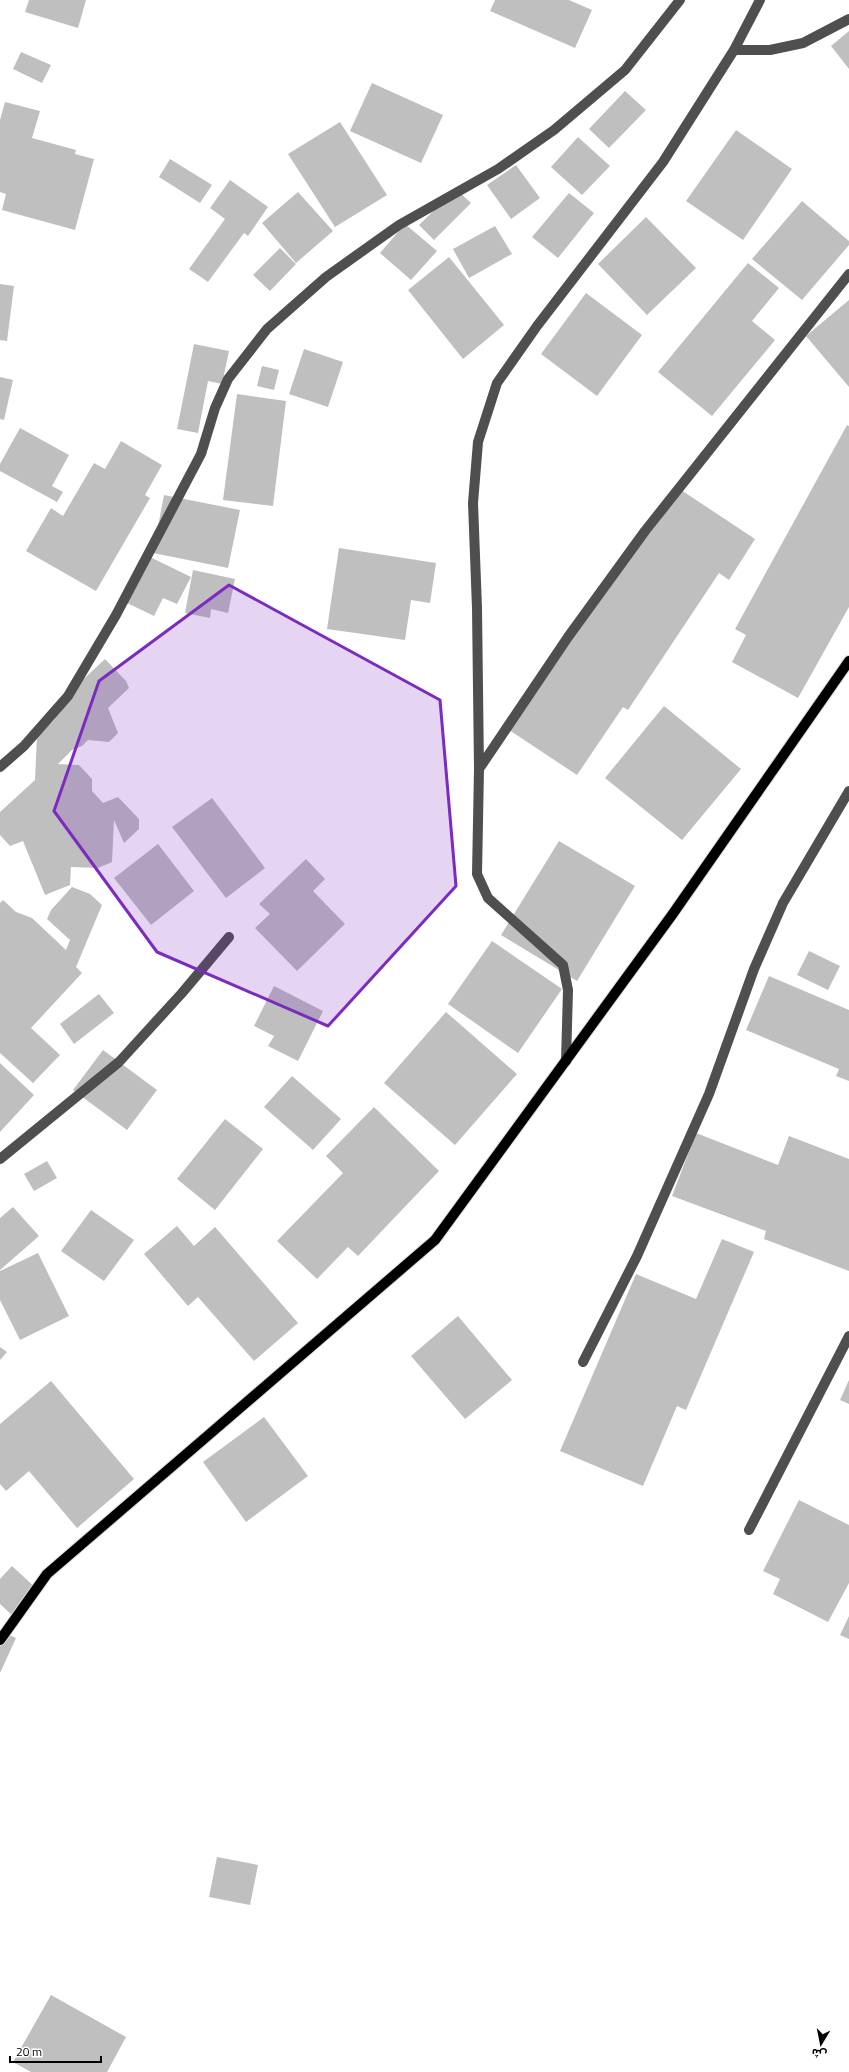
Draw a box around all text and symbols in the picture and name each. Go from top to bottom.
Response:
north arrow [801,2024,841,2064]
scale bar [10,2038,101,2064]
text: 20 m [16,2042,42,2061]
text: ش [810,2045,828,2063]

